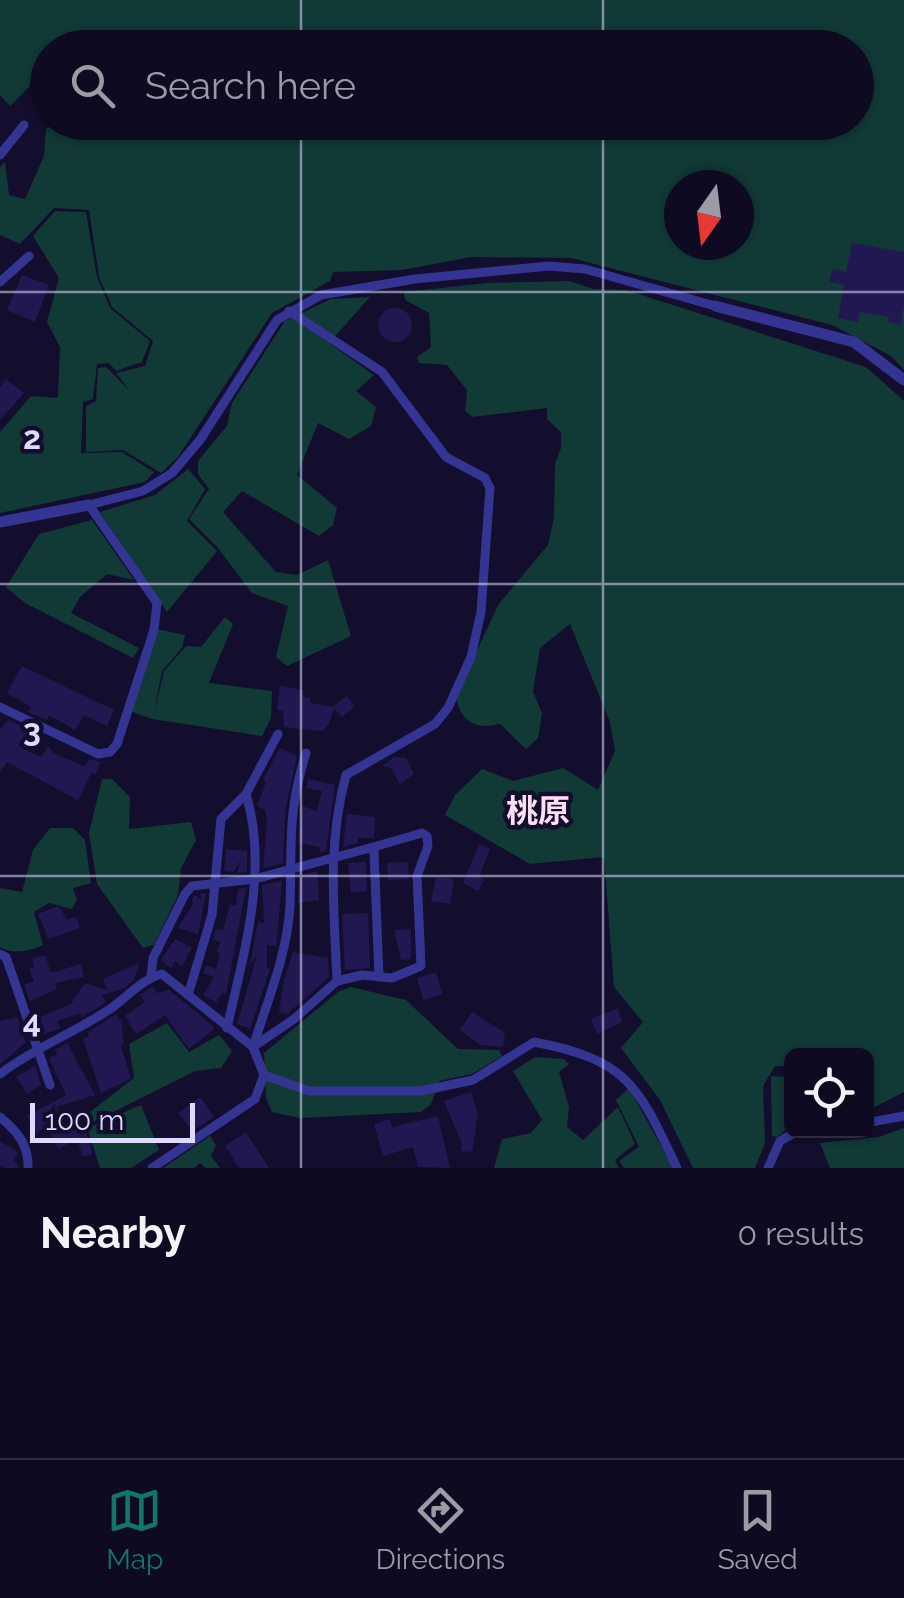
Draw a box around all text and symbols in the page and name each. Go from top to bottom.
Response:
search box [30,30,874,140]
icon: search [65,58,120,113]
text: Search here [145,63,356,108]
north arrow [664,170,754,260]
text: 2 [23,419,41,456]
text: 3 [23,711,41,748]
district label: 桃原 [506,792,570,829]
text: 4 [23,1003,41,1040]
map controls [784,1048,874,1138]
button: locate [784,1048,874,1138]
scale bar [30,1098,195,1142]
text: 100 m [45,1104,124,1137]
text: Nearby [40,1209,186,1258]
text: 0 results [737,1215,864,1252]
tab: Map [106,1483,163,1576]
tab: Directions [376,1483,505,1576]
tab: Saved [718,1483,798,1576]

